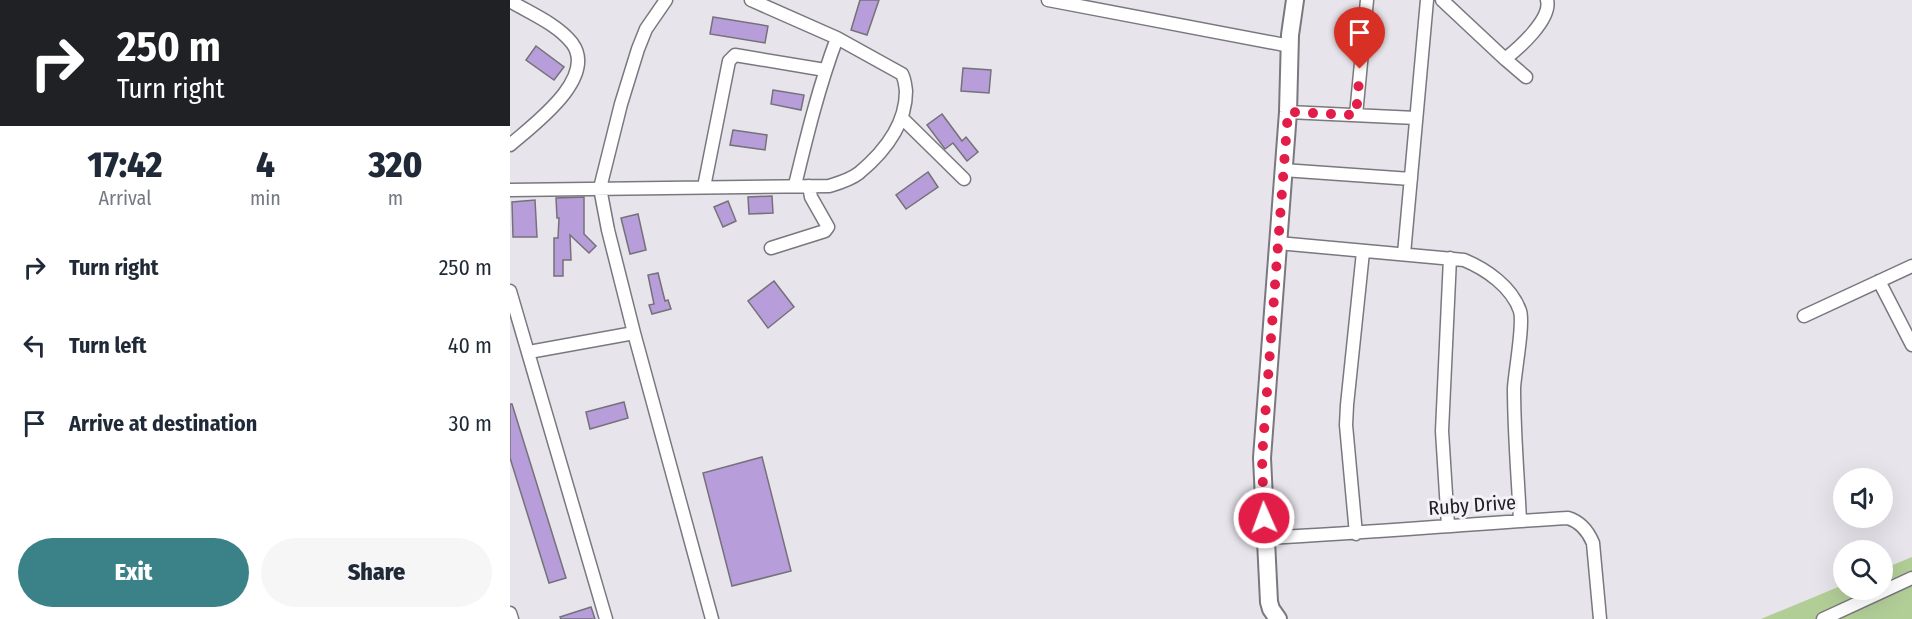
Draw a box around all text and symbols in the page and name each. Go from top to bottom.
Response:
pin [1334,7,1385,69]
icon: arrive [1343,16,1376,49]
text: 250 m [117,22,221,72]
icon: right [18,24,96,102]
text: Turn right [117,73,225,105]
text: 17:42 [88,143,162,187]
text: 4 [256,143,275,187]
text: 320 [369,143,422,187]
text: Arrival [98,186,151,210]
text: min [250,186,281,210]
text: m [388,186,403,210]
icon: right [18,251,51,284]
text: Turn right [69,254,158,281]
text: 250 m [439,254,492,281]
icon: left [18,329,51,362]
text: Turn left [69,332,147,359]
text: 40 m [448,332,492,359]
icon: arrive [18,407,51,440]
text: Arrive at destination [69,410,257,437]
text: 30 m [449,410,492,437]
map controls [1833,468,1893,600]
button: sound [1833,468,1893,528]
position arrow [1232,486,1296,550]
street label: Ruby Drive [1427,490,1517,520]
button: Exit [18,538,249,607]
button: Share [261,538,492,607]
button: search [1833,540,1893,600]

